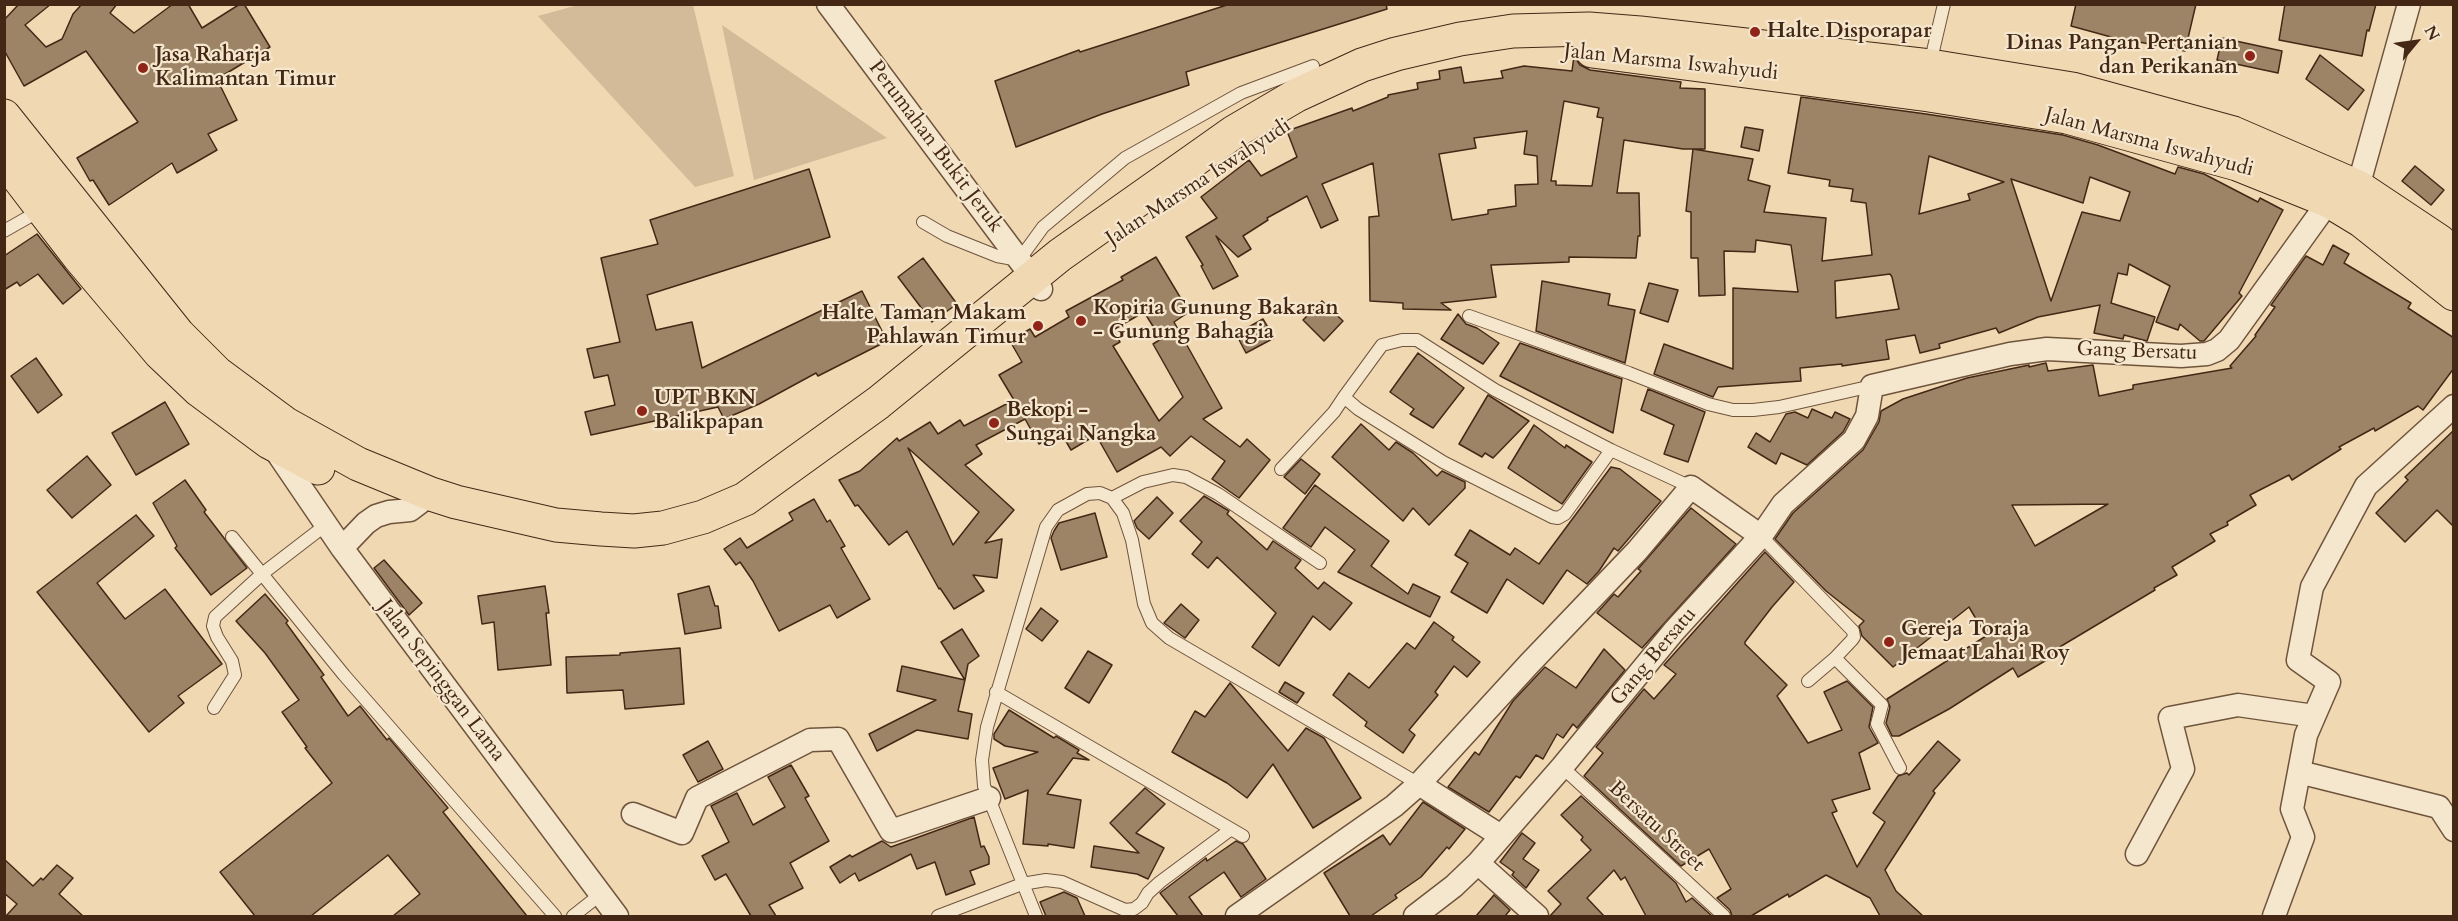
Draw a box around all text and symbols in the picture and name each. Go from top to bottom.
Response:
north arrow [2386,12,2446,72]
place label: Halte Disporapar [1767,19,1932,45]
text: N [2419,22,2445,45]
marker: Halte Disporapar [1748,25,1762,39]
place label: Dinas Pangan Pertanian dan Perikanan [2006,31,2238,81]
street label: Jalan Marsma Iswahyudi [1563,39,1779,87]
place label: Jasa Raharja Kalimantan Timur [155,43,336,93]
marker: Dinas Pangan Pertanian dan Perikanan [2243,49,2257,63]
street label: Perumahan Bukit Jeruk [862,56,1008,238]
marker: Jasa Raharja Kalimantan Timur [136,61,150,75]
street label: Jalan Marsma Iswahyudi [2042,103,2256,183]
street label: Jalan Marsma Iswahyudi [1102,114,1296,252]
place label: Kopiria Gunung Bakaran - Gunung Bahagia [1093,296,1339,346]
place label: Halte Taman Makam Pahlawan Timur [822,301,1026,351]
marker: Kopiria Gunung Bakaran - Gunung Bahagia [1074,314,1088,328]
marker: Halte Taman Makam Pahlawan Timur [1031,319,1045,333]
street label: Gang Bersatu [2076,337,2198,367]
place label: UPT BKN Balikpapan [654,386,764,436]
place label: Bekopi - Sungai Nangka [1006,398,1156,448]
marker: UPT BKN Balikpapan [635,404,649,418]
marker: Bekopi - Sungai Nangka [987,416,1001,430]
street label: Jalan Sepinggan Lama [372,595,510,767]
street label: Gang Bersatu [1606,603,1702,711]
place label: Gereja Toraja Jemaat Lahai Roy [1901,617,2070,667]
marker: Gereja Toraja Jemaat Lahai Roy [1882,635,1896,649]
street label: Bersatu Street [1603,776,1709,878]

